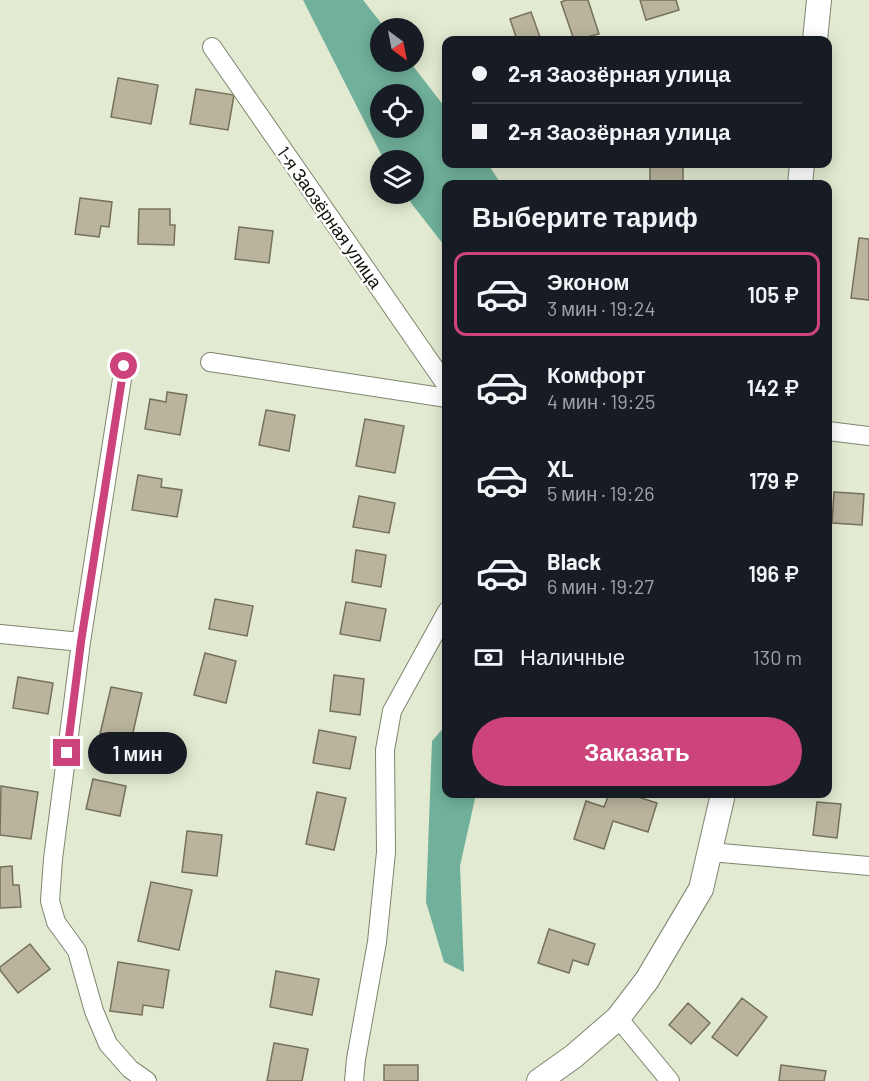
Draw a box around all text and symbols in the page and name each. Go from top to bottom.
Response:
north arrow [370,18,424,72]
map controls [370,18,424,204]
text: 2-я Заозёрная улица [508,60,731,86]
button: locate [370,84,424,138]
text: 2-я Заозёрная улица [508,118,731,144]
street label: 1-я Заозёрная улица [273,142,388,293]
button: layers [370,150,424,204]
text: Выберите тариф [472,200,698,232]
icon: car [475,267,529,321]
text: Эконом [547,268,630,294]
text: 105 ₽ [747,281,799,307]
text: 3 мин · 19:24 [547,296,655,320]
route start [110,352,137,379]
icon: car [475,360,529,414]
text: Комфорт [547,361,646,387]
text: 142 ₽ [746,374,799,400]
text: 4 мин · 19:25 [547,389,655,413]
icon: car [475,453,529,507]
text: XL [547,455,573,481]
text: 179 ₽ [749,467,799,493]
text: 5 мин · 19:26 [547,481,655,505]
icon: car [475,546,529,600]
text: Black [547,548,601,574]
text: 196 ₽ [748,560,799,586]
text: 6 мин · 19:27 [547,574,654,598]
icon: cash [472,641,505,674]
text: Наличные [520,643,625,669]
text: 130 m [753,645,802,669]
button: Заказать [472,717,802,786]
callout: 1 мин [88,732,187,774]
route end [53,739,80,766]
text: 1 мин [112,741,163,765]

